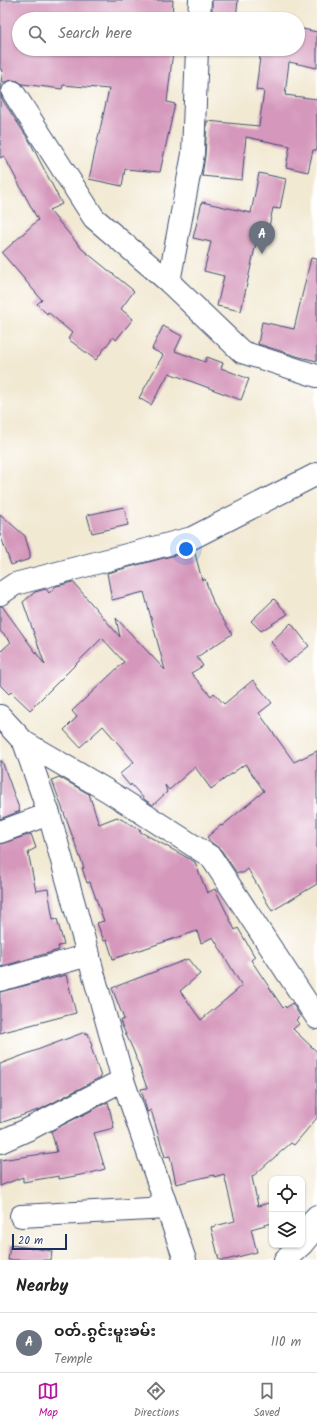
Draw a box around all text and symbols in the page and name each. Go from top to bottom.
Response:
search box [12,12,305,56]
text: Search here [58,22,132,46]
icon: search [26,23,48,45]
pin: A [249,221,275,254]
your location [176,539,196,559]
map controls [269,1176,305,1248]
button: locate [269,1176,305,1212]
button: layers [269,1212,305,1248]
scale bar [12,1232,67,1251]
text: 20 m [18,1232,43,1250]
text: Nearby [16,1273,68,1300]
text: ဝတ်ႉၵွင်းမူးၶမ်း [54,1320,156,1344]
text: A [25,1332,33,1353]
text: 110 m [271,1332,301,1353]
text: Temple [54,1349,92,1370]
tab: Map [37,1380,59,1422]
tab: Directions [134,1380,179,1422]
tab: Saved [254,1380,280,1422]

